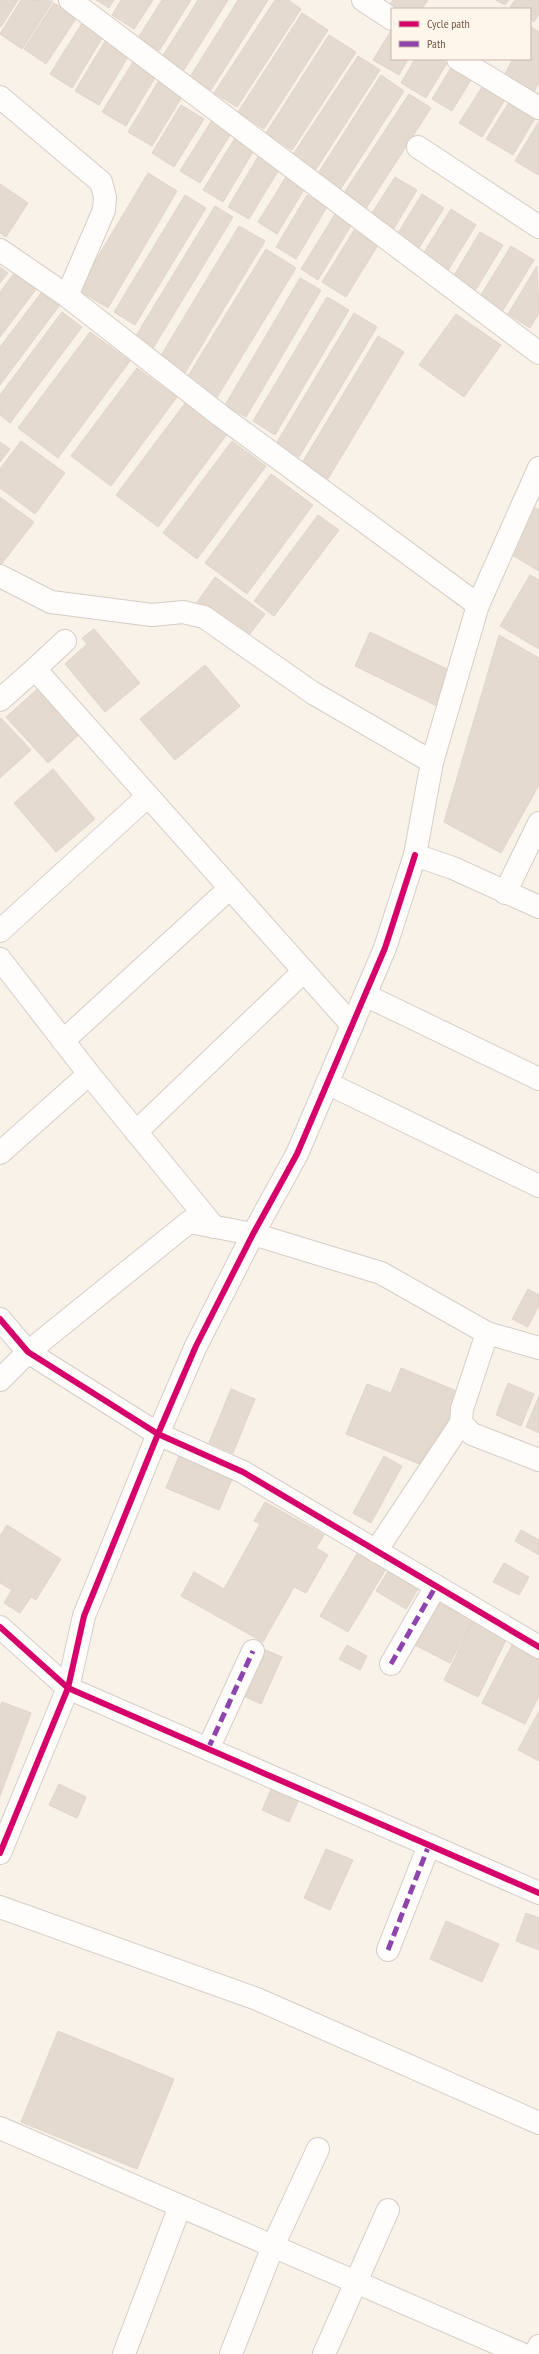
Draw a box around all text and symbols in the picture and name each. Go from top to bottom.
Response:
legend [391,8,531,60]
text: Cycle path [427,16,470,31]
text: Path [427,36,445,51]

